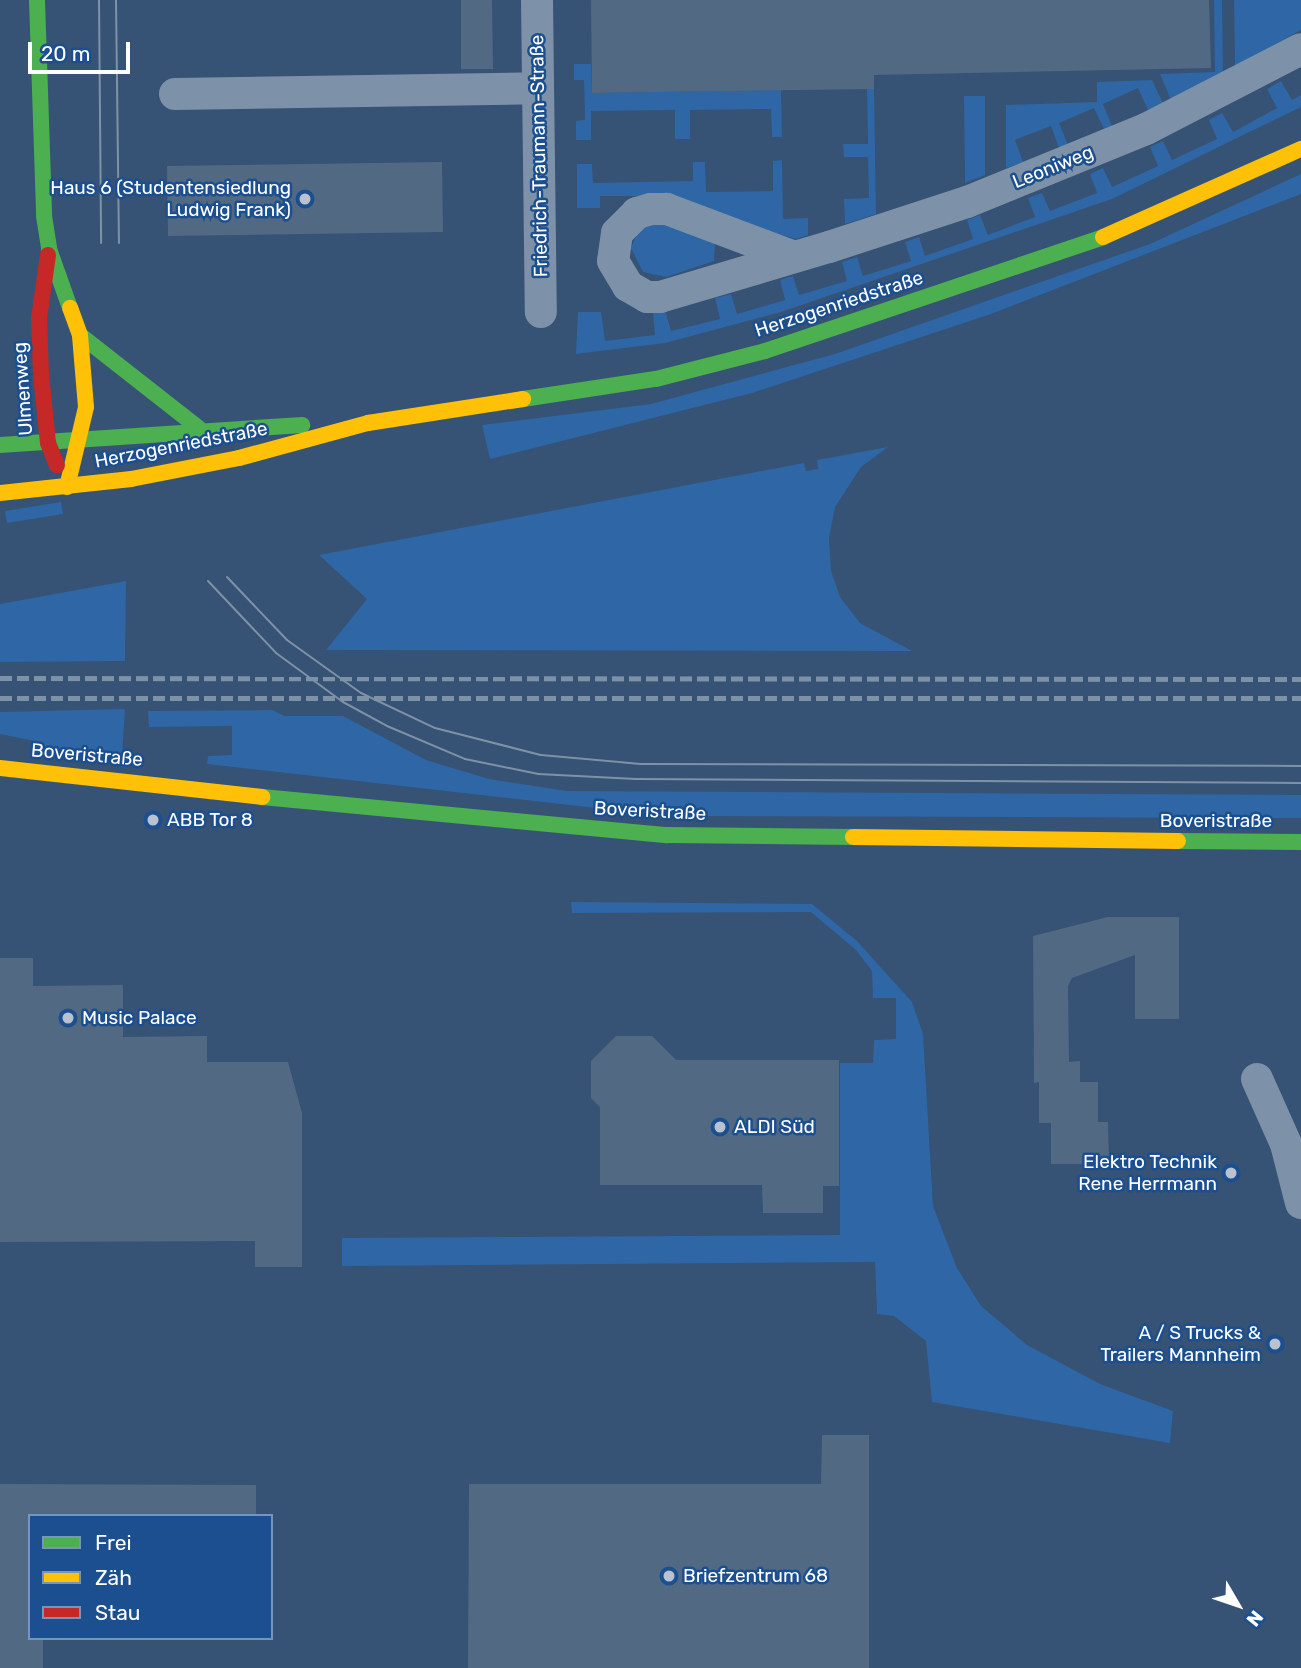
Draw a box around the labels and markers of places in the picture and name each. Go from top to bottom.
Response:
place label: Haus 6 (Studentensiedlung Ludwig Frank) [50,177,291,221]
marker: Haus 6 (Studentensiedlung Ludwig Frank) [297,191,313,207]
place label: ABB Tor 8 [167,809,254,831]
marker: ABB Tor 8 [145,812,161,828]
place label: Music Palace [82,1007,197,1029]
marker: Music Palace [60,1010,76,1026]
place label: ALDI Süd [734,1116,815,1138]
marker: ALDI Süd [712,1119,728,1135]
place label: Elektro Technik Rene Herrmann [1078,1151,1217,1195]
marker: Elektro Technik Rene Herrmann [1223,1165,1239,1181]
place label: A / S Trucks & Trailers Mannheim [1100,1322,1261,1366]
marker: A / S Trucks & Trailers Mannheim [1267,1336,1283,1352]
place label: Briefzentrum 68 [683,1565,828,1587]
marker: Briefzentrum 68 [661,1568,677,1584]

